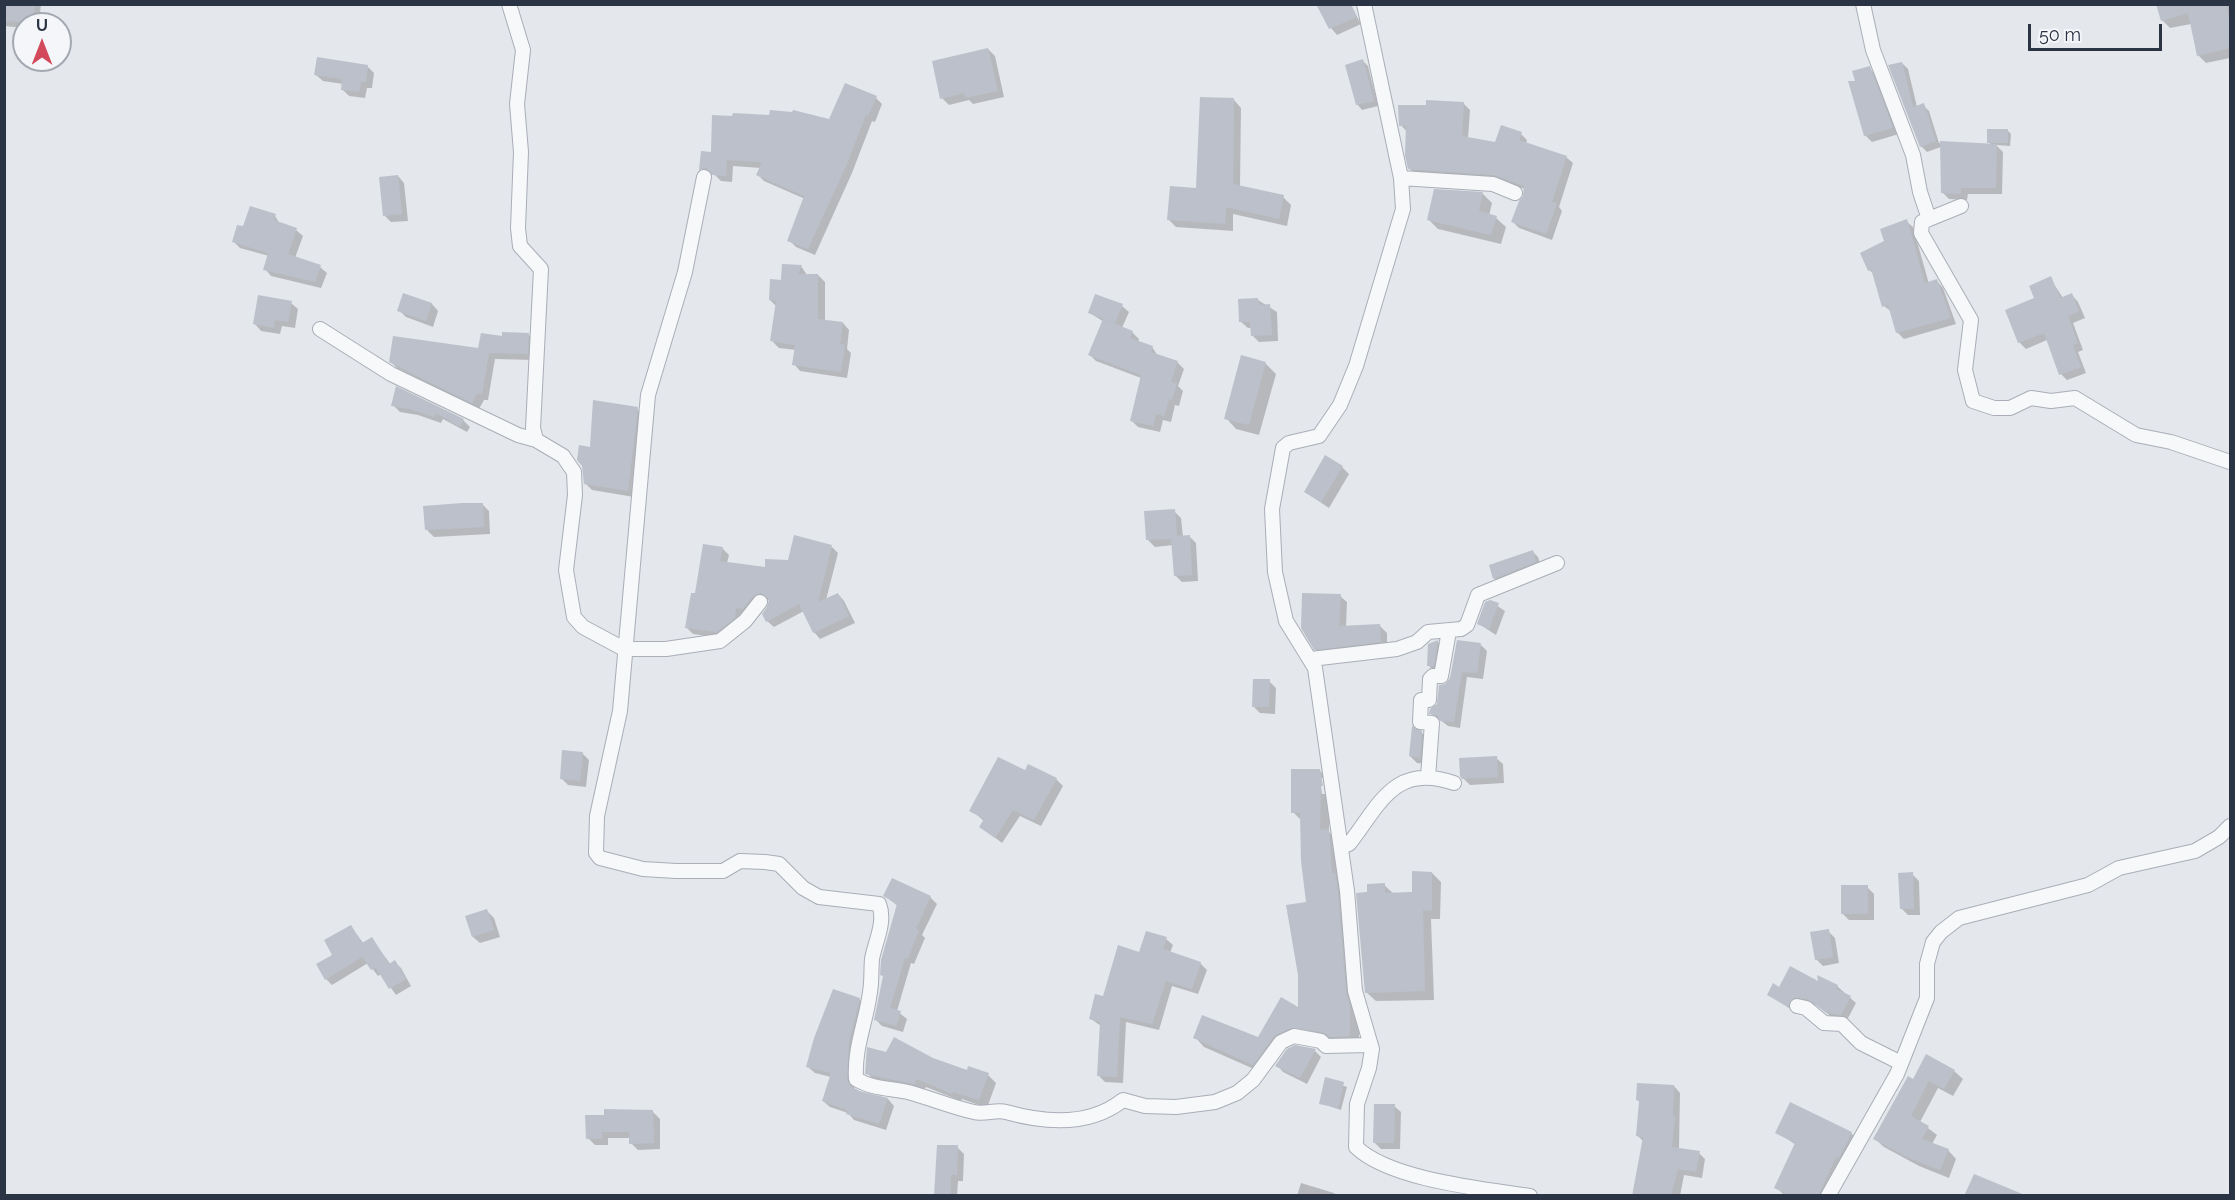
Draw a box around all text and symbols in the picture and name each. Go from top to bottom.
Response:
north arrow [12,12,72,72]
scale bar [2031,12,2164,50]
text: U [36,16,48,35]
text: 50 m [2039,24,2081,45]

